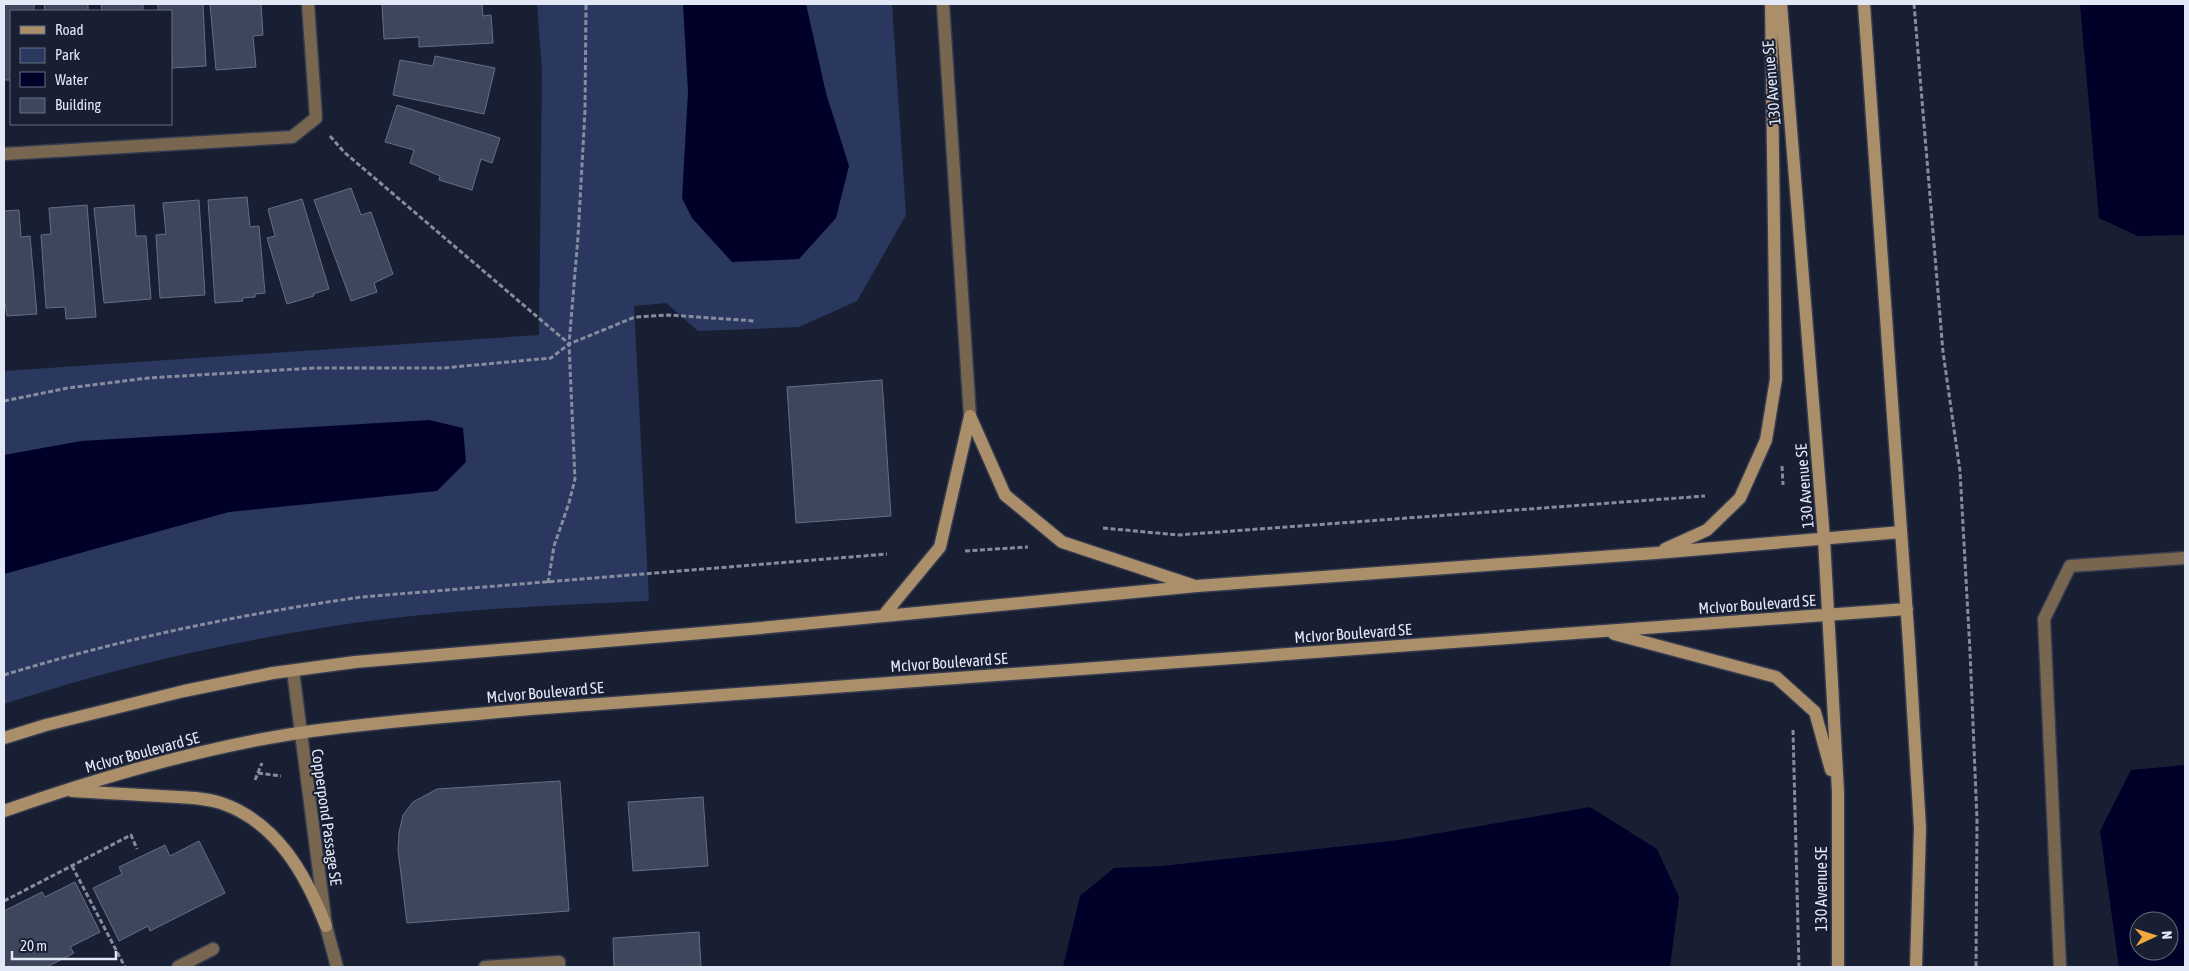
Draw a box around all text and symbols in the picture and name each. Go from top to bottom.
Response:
legend [10,10,172,125]
text: Road [55,21,84,38]
street label: 130 Avenue SE [1758,40,1784,126]
text: Park [55,46,80,63]
text: Water [55,71,88,88]
text: Building [55,96,101,113]
street label: 130 Avenue SE [1791,443,1817,529]
street label: McIvor Boulevard SE [1698,591,1816,617]
street label: McIvor Boulevard SE [1294,620,1412,646]
street label: McIvor Boulevard SE [890,649,1008,675]
street label: McIvor Boulevard SE [486,678,604,706]
street label: McIvor Boulevard SE [83,728,201,776]
street label: Copperpond Passage SE [308,748,346,887]
street label: 130 Avenue SE [1812,846,1830,931]
north arrow [2129,911,2179,961]
scale bar [12,928,116,960]
text: N [2159,930,2175,940]
text: 20 m [20,937,47,954]

